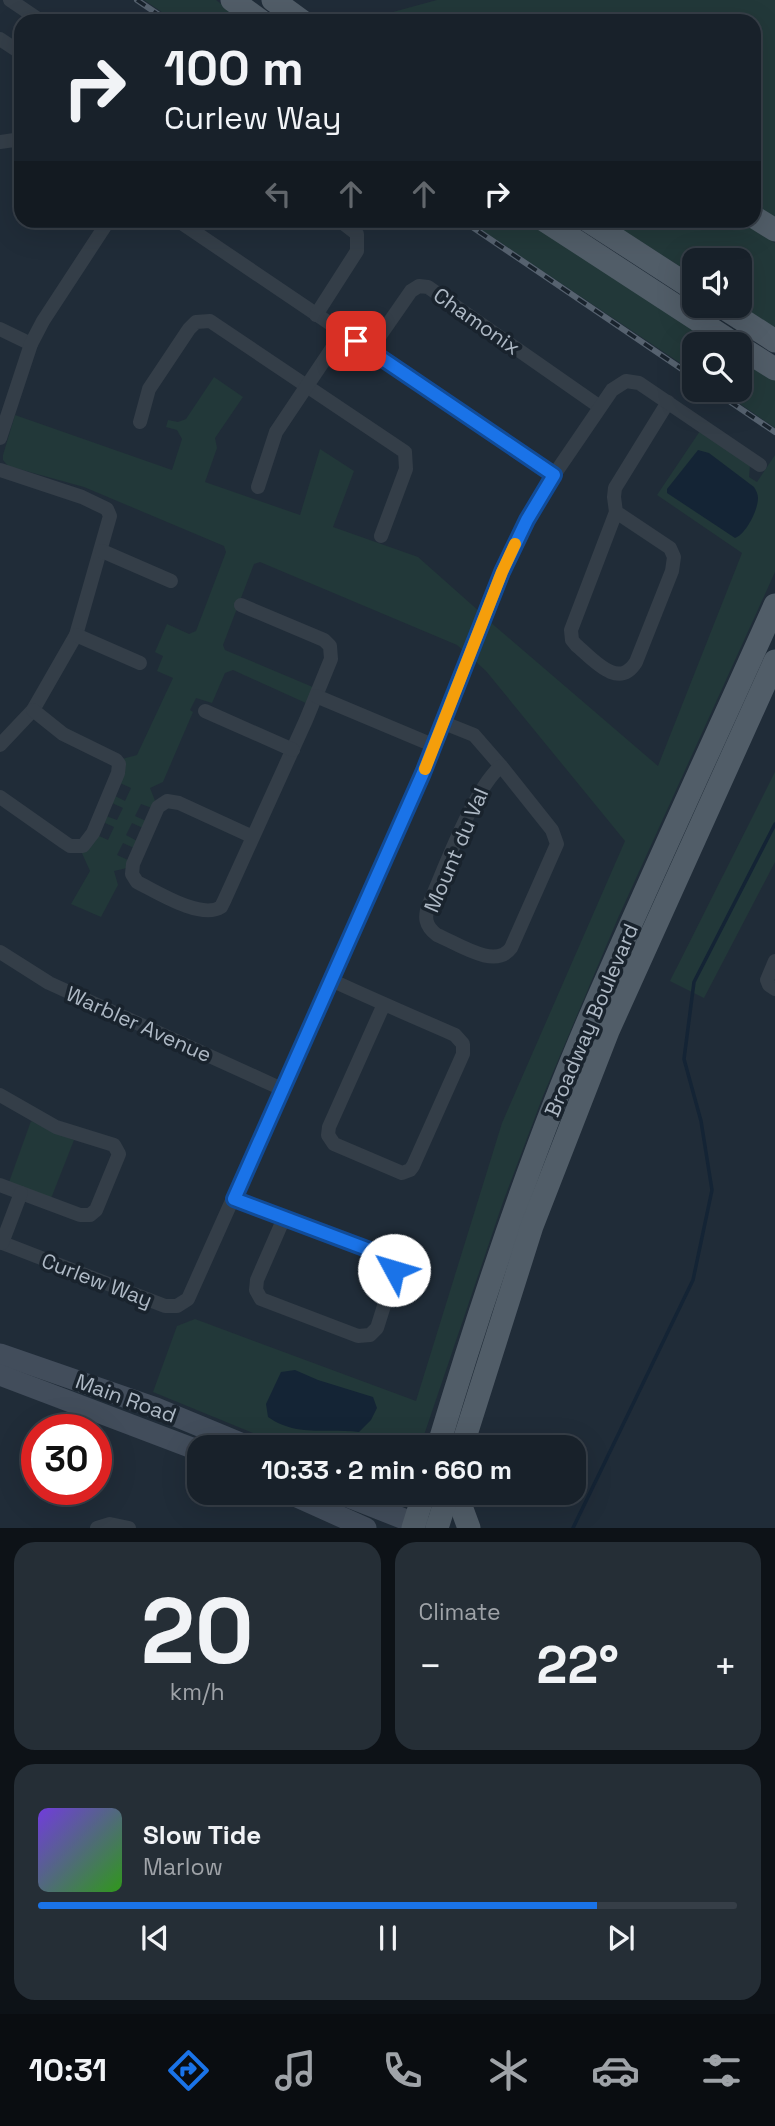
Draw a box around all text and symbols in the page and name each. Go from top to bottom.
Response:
text: 100 m [164,37,304,99]
icon: right [49,42,140,133]
text: Curlew Way [164,98,342,138]
icon: left [259,175,297,213]
icon: ahead [332,175,370,213]
icon: ahead [405,175,443,213]
icon: right [478,175,516,213]
map controls [682,248,752,402]
button: sound [682,248,752,318]
street label: Chamonix [428,281,526,361]
pin [326,311,386,371]
icon: arrive [337,322,375,360]
button: search [682,332,752,402]
street label: Mount du Val [418,784,494,916]
street label: Broadway Boulevard [538,919,644,1121]
street label: Warbler Avenue [62,980,216,1068]
position arrow [357,1233,431,1307]
street label: Curlew Way [38,1247,156,1313]
street label: Main Road [72,1367,180,1429]
speed limit sign: 30 [21,1414,112,1505]
text: 10:33 · 2 min · 660 m [261,1453,512,1487]
text: 20 [141,1573,254,1690]
text: Climate [419,1597,501,1627]
text: 22° [537,1632,619,1698]
text: − [419,1642,442,1690]
text: + [713,1642,737,1690]
text: km/h [170,1677,225,1707]
text: Slow Tide [143,1818,261,1852]
text: Marlow [143,1852,223,1882]
icon: previous [136,1919,174,1957]
icon: pause [369,1919,407,1957]
icon: next [602,1919,640,1957]
icon: directions [164,2046,213,2095]
icon: music [271,2046,320,2095]
icon: phone [378,2046,427,2095]
icon: climate [484,2046,533,2095]
icon: car [591,2046,640,2095]
icon: filters [697,2046,746,2095]
text: 10:31 [29,2050,107,2090]

